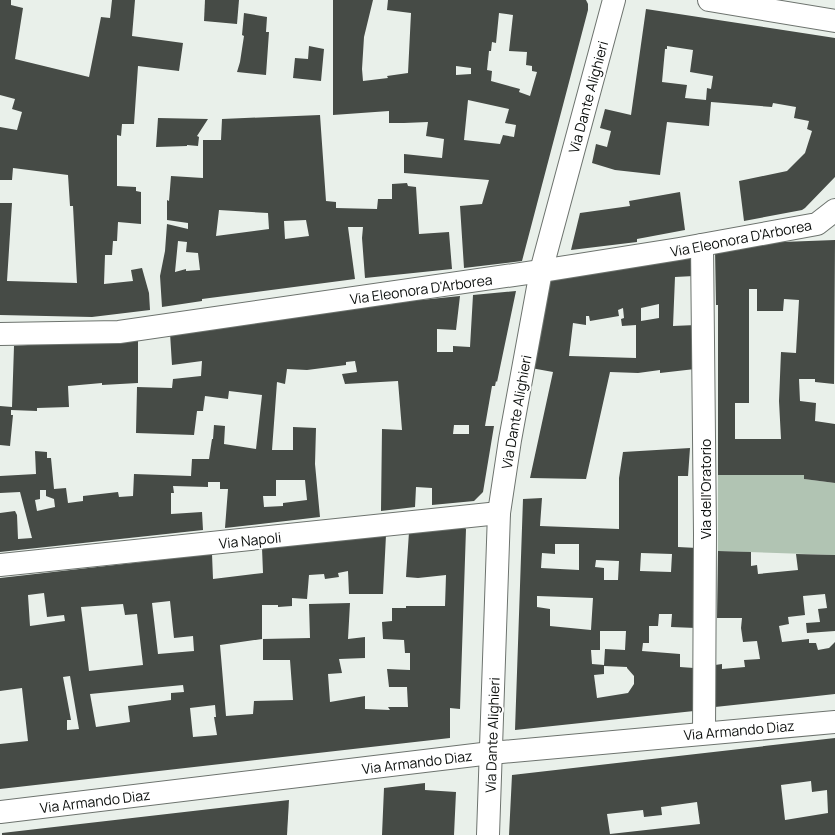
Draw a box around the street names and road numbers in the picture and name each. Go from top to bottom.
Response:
street label: Via Dante Alighieri [564,39,612,155]
street label: Via Eleonora D'Arborea [669,215,813,261]
street label: Via Eleonora D'Arborea [349,270,493,308]
street label: Via Dante Alighieri [497,353,535,471]
street label: Via dell'Oratorio [696,439,715,539]
street label: Via Napoli [218,527,282,553]
street label: Via Dante Alighieri [480,677,504,793]
street label: Via Armando Diaz [683,716,795,744]
street label: Via Armando Diaz [361,746,473,778]
street label: Via Armando Diaz [39,785,151,817]

